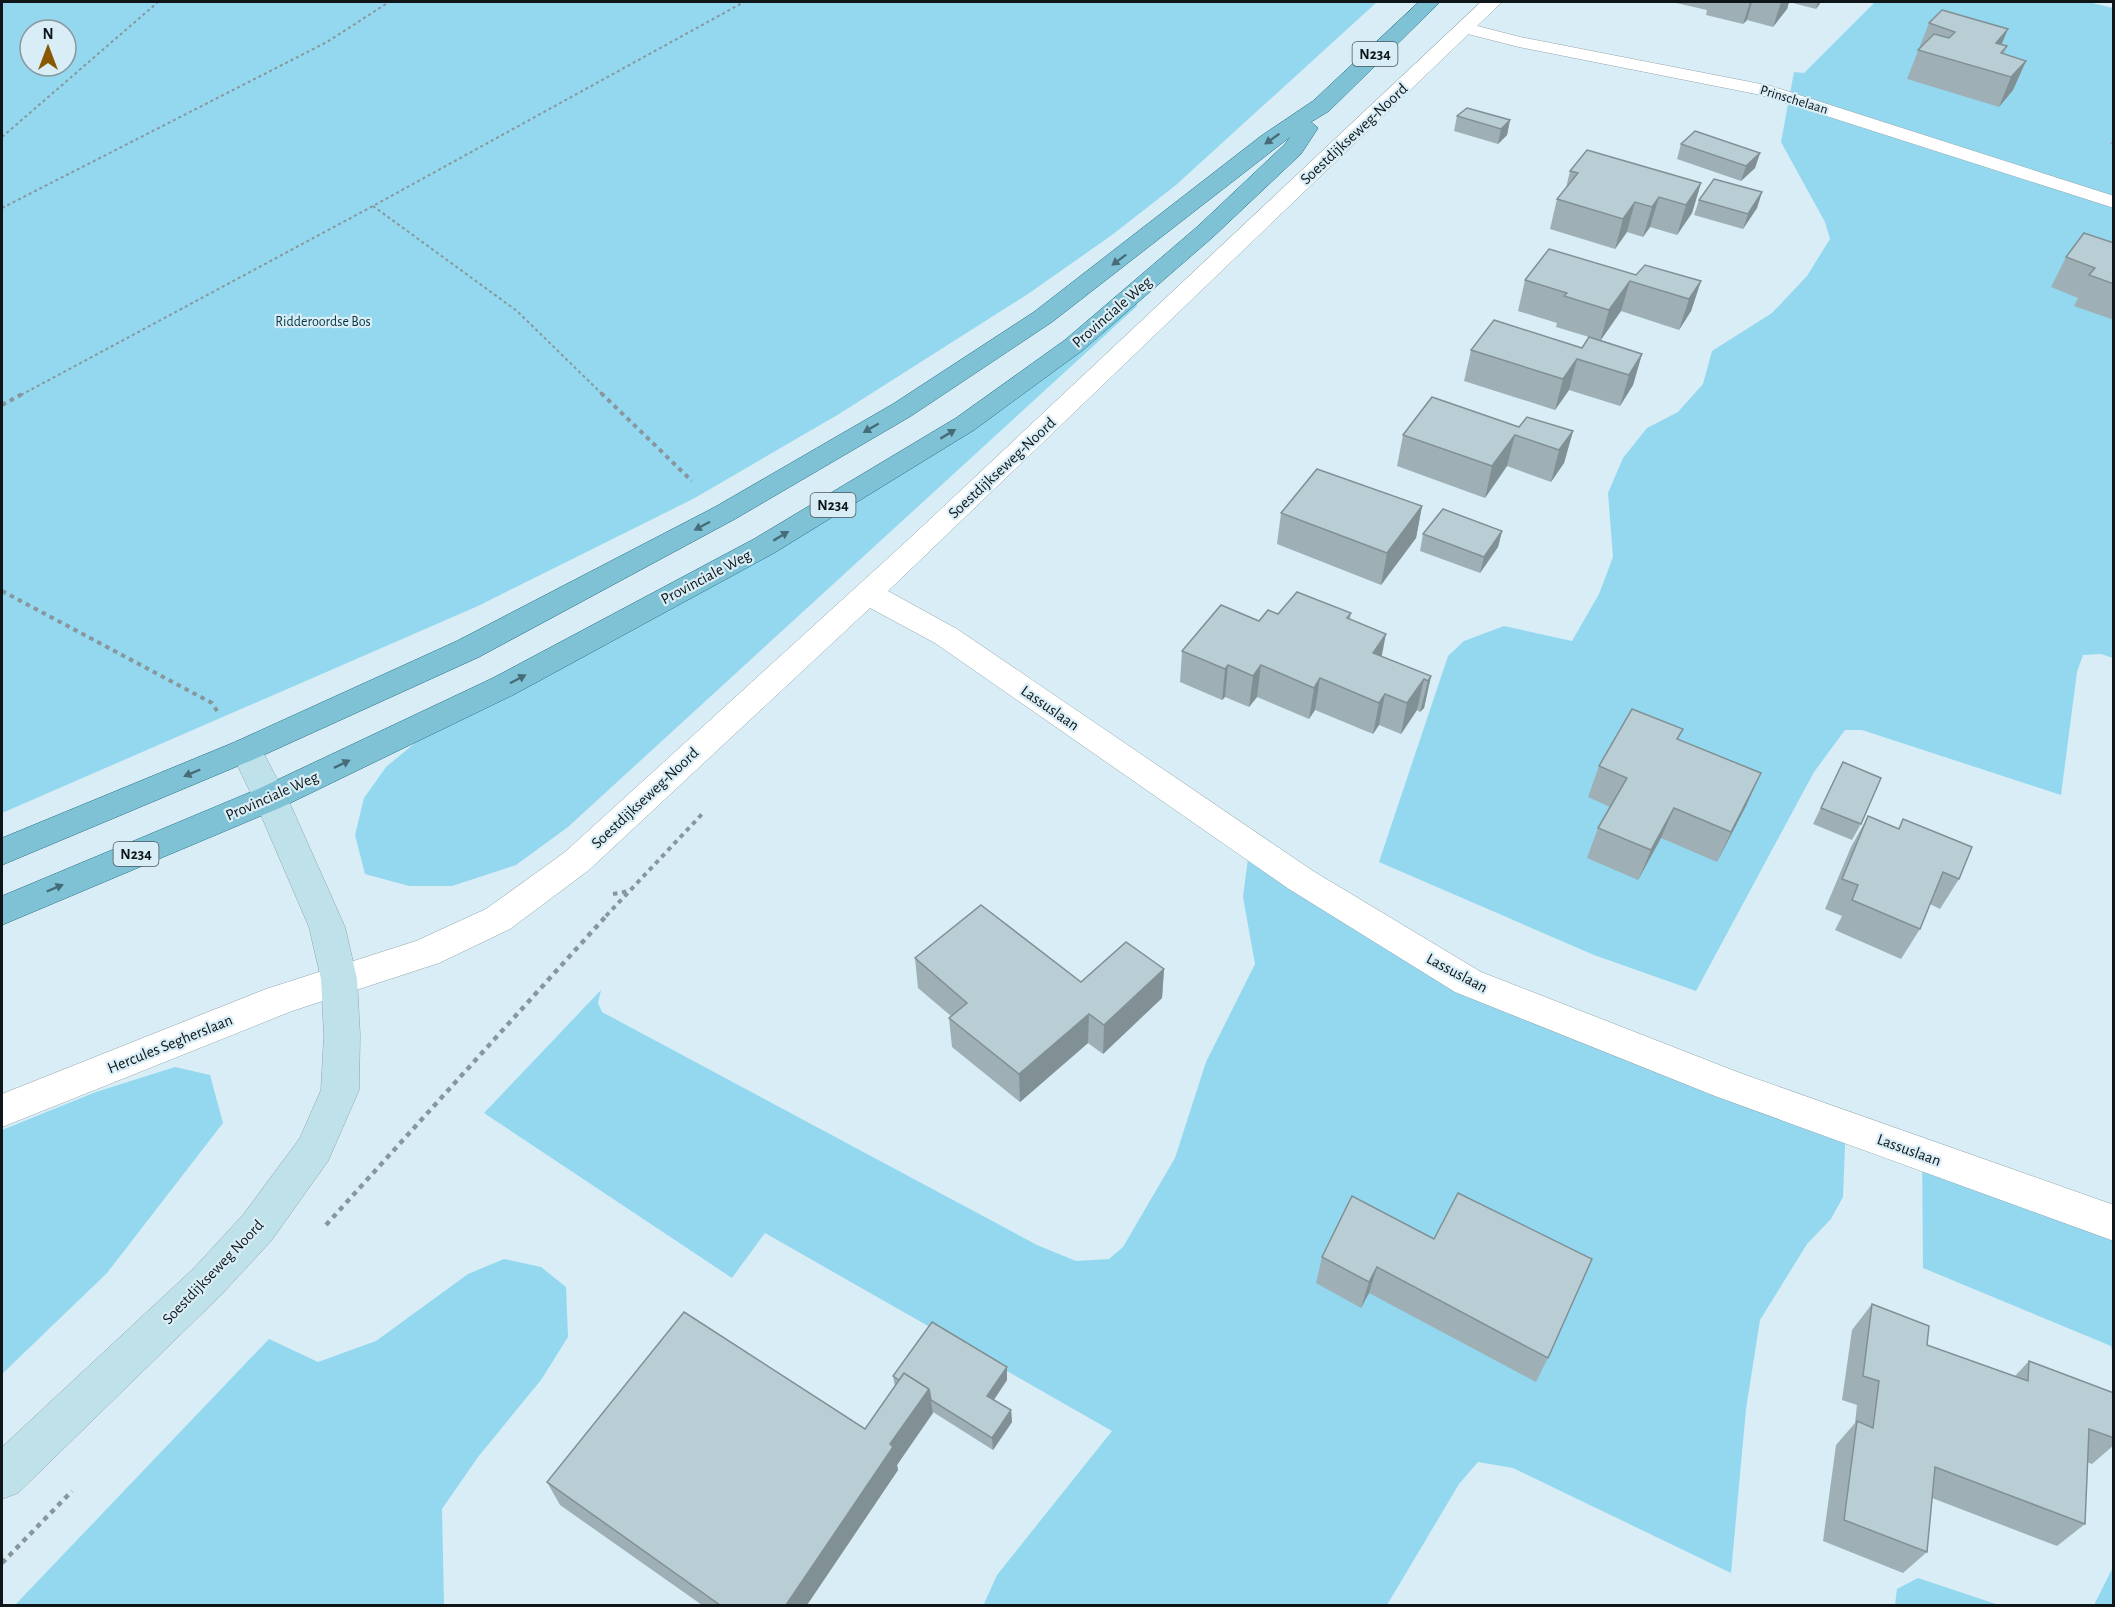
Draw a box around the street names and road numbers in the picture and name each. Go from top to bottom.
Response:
road number: N234 [1352,42,1398,66]
street label: Soestdijkseweg-Noord [1297,80,1411,188]
street label: Prinschelaan [1758,83,1830,117]
street label: Provinciale Weg [1069,273,1155,351]
street label: Soestdijkseweg-Noord [945,414,1059,522]
road number: N234 [810,493,856,517]
street label: Provinciale Weg [658,546,754,607]
street label: Lassuslaan [1018,682,1082,734]
street label: Soestdijkseweg-Noord [588,744,702,852]
street label: Provinciale Weg [223,768,321,824]
road number: N234 [114,842,158,866]
street label: Lassuslaan [1424,950,1490,996]
street label: Hercules Segherslaan [105,1012,235,1076]
street label: Lassuslaan [1875,1131,1943,1169]
street label: Soestdijkseweg Noord [159,1217,267,1328]

